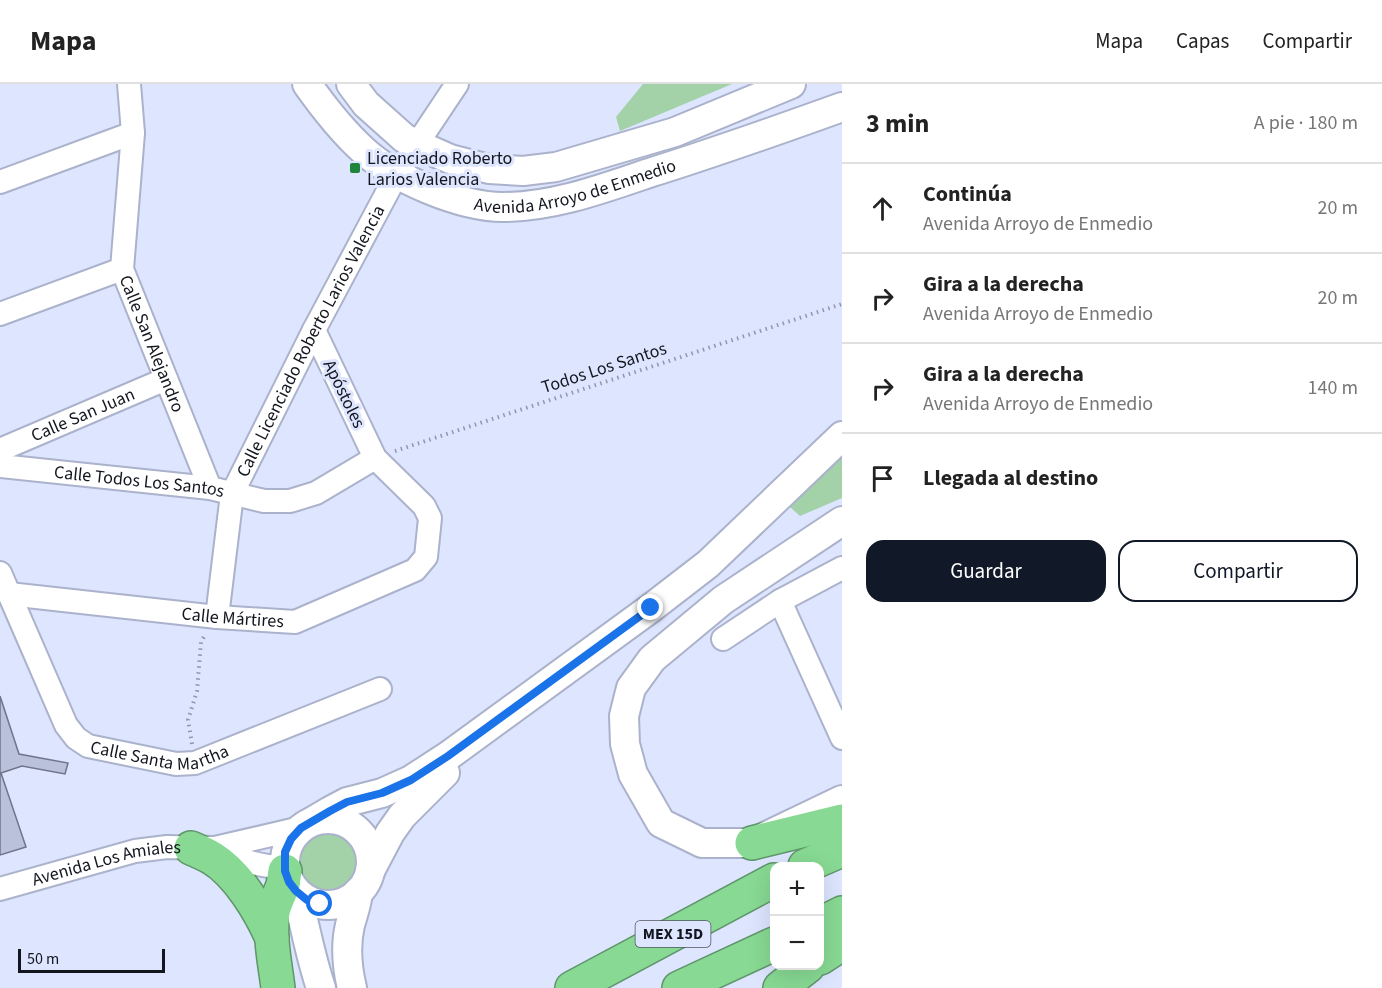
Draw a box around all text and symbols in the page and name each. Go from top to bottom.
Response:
text: Mapa [30,21,97,61]
text: Mapa [1095,26,1143,56]
text: Capas [1176,26,1229,56]
text: Compartir [1262,26,1352,56]
text: 3 min [866,105,929,142]
text: A pie · 180 m [1254,109,1358,137]
place label: Licenciado Roberto Larios Valencia [367,146,512,192]
street label: Avenida Arroyo de Enmedio [472,153,679,220]
marker: Licenciado Roberto Larios Valencia [348,161,362,175]
text: Continúa [923,178,1012,210]
icon: ahead [866,192,899,225]
text: 20 m [1318,194,1358,222]
street label: Calle Licenciado Roberto Larios Valencia [230,200,391,481]
text: Avenida Arroyo de Enmedio [923,210,1153,238]
text: Gira a la derecha [923,268,1084,300]
street label: Calle San Alejandro [113,271,191,416]
icon: right [866,282,899,315]
text: 20 m [1318,284,1358,312]
text: Avenida Arroyo de Enmedio [923,300,1153,328]
street label: Todos Los Santos [538,336,670,400]
street label: Apóstoles [317,356,371,432]
text: Gira a la derecha [923,358,1084,390]
icon: right [866,372,899,405]
text: 140 m [1308,374,1358,402]
street label: Calle San Juan [27,381,139,448]
text: Avenida Arroyo de Enmedio [923,390,1153,418]
street label: Calle Todos Los Santos [53,459,227,504]
icon: arrive [866,462,899,495]
text: Llegada al destino [923,462,1098,494]
button: Guardar [866,540,1106,602]
button: Compartir [1118,540,1358,602]
route end [637,594,663,620]
street label: Calle Mártires [180,601,285,634]
street label: Calle Santa Martha [88,734,232,776]
street label: Avenida Los Amiales [29,834,181,892]
map controls [770,862,824,970]
button: + [770,862,824,916]
route start [306,890,332,916]
button: − [770,916,824,970]
road number: MEX 15D [636,921,710,947]
scale bar [18,946,165,974]
text: 50 m [27,948,59,970]

